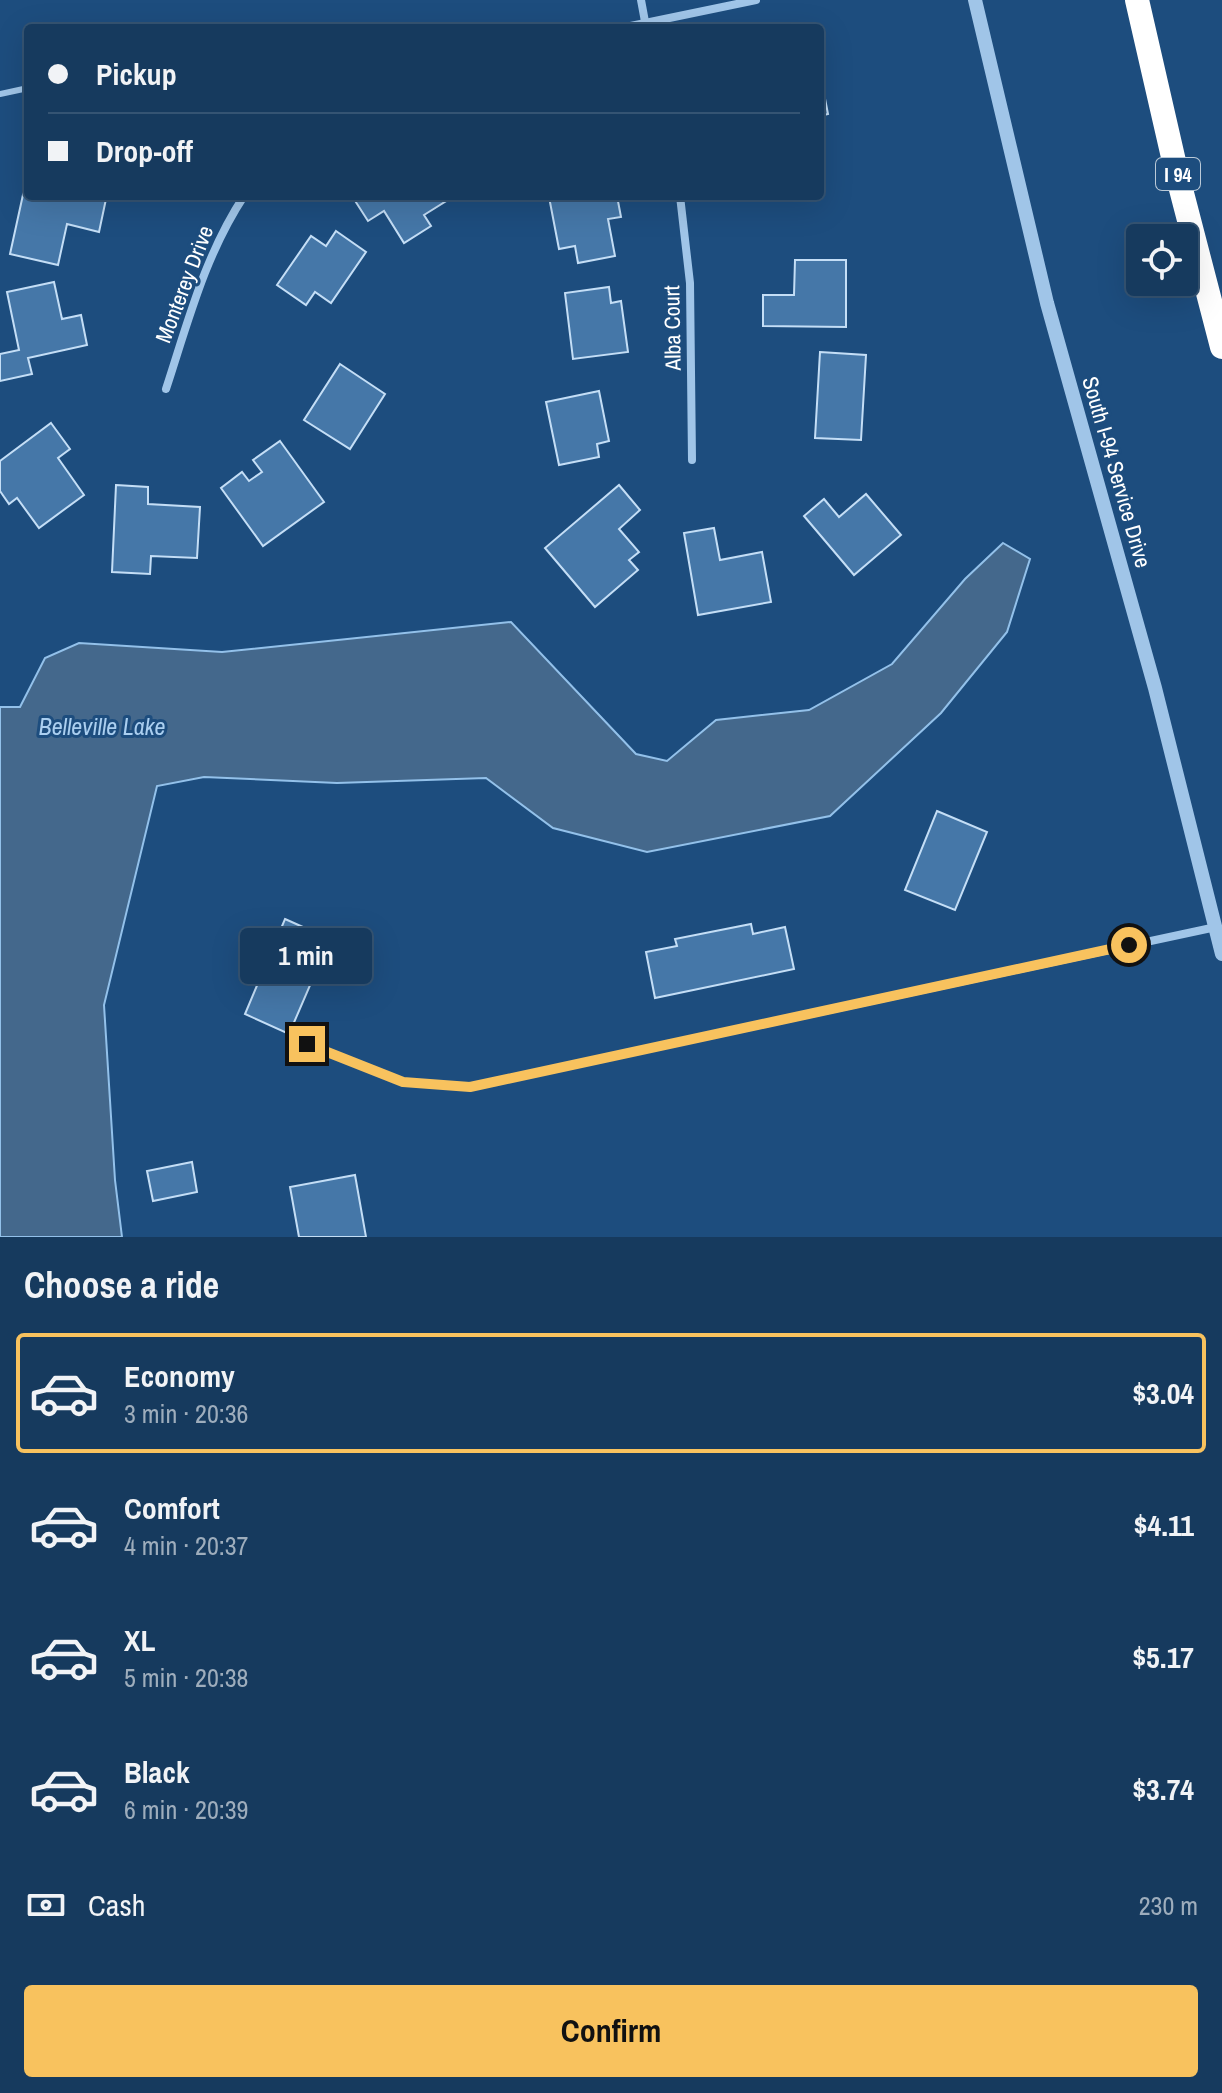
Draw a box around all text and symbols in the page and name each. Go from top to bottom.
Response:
text: Pickup [96,54,177,94]
text: Drop-off [96,131,193,171]
road number: I 94 [1156,158,1200,190]
street label: Monterey Drive [148,221,220,347]
map controls [1126,224,1198,296]
button: locate [1126,224,1198,296]
street label: Alba Court [656,285,688,372]
street label: South I-94 Service Drive [1075,373,1159,571]
water label: Belleville Lake [39,710,165,742]
route start [1111,927,1147,963]
callout: 1 min [241,928,373,984]
text: 1 min [278,938,334,973]
route end [289,1026,325,1062]
text: Choose a ride [24,1261,219,1309]
text: Economy [124,1356,235,1396]
icon: car [28,1357,100,1429]
text: $3.04 [1132,1373,1194,1413]
text: 3 min · 20:36 [124,1396,248,1431]
text: Comfort [124,1488,220,1528]
icon: car [28,1489,100,1561]
text: $4.11 [1134,1505,1194,1545]
text: 4 min · 20:37 [124,1528,248,1563]
text: XL [124,1620,155,1660]
icon: car [28,1621,100,1693]
text: $5.17 [1132,1637,1194,1677]
text: 5 min · 20:38 [124,1660,248,1695]
text: Black [124,1752,190,1792]
icon: car [28,1753,100,1825]
text: $3.74 [1132,1769,1194,1809]
text: 6 min · 20:39 [124,1792,248,1827]
icon: cash [24,1883,68,1927]
text: Cash [88,1885,145,1925]
text: 230 m [1139,1888,1198,1923]
button: Confirm [24,1985,1198,2077]

